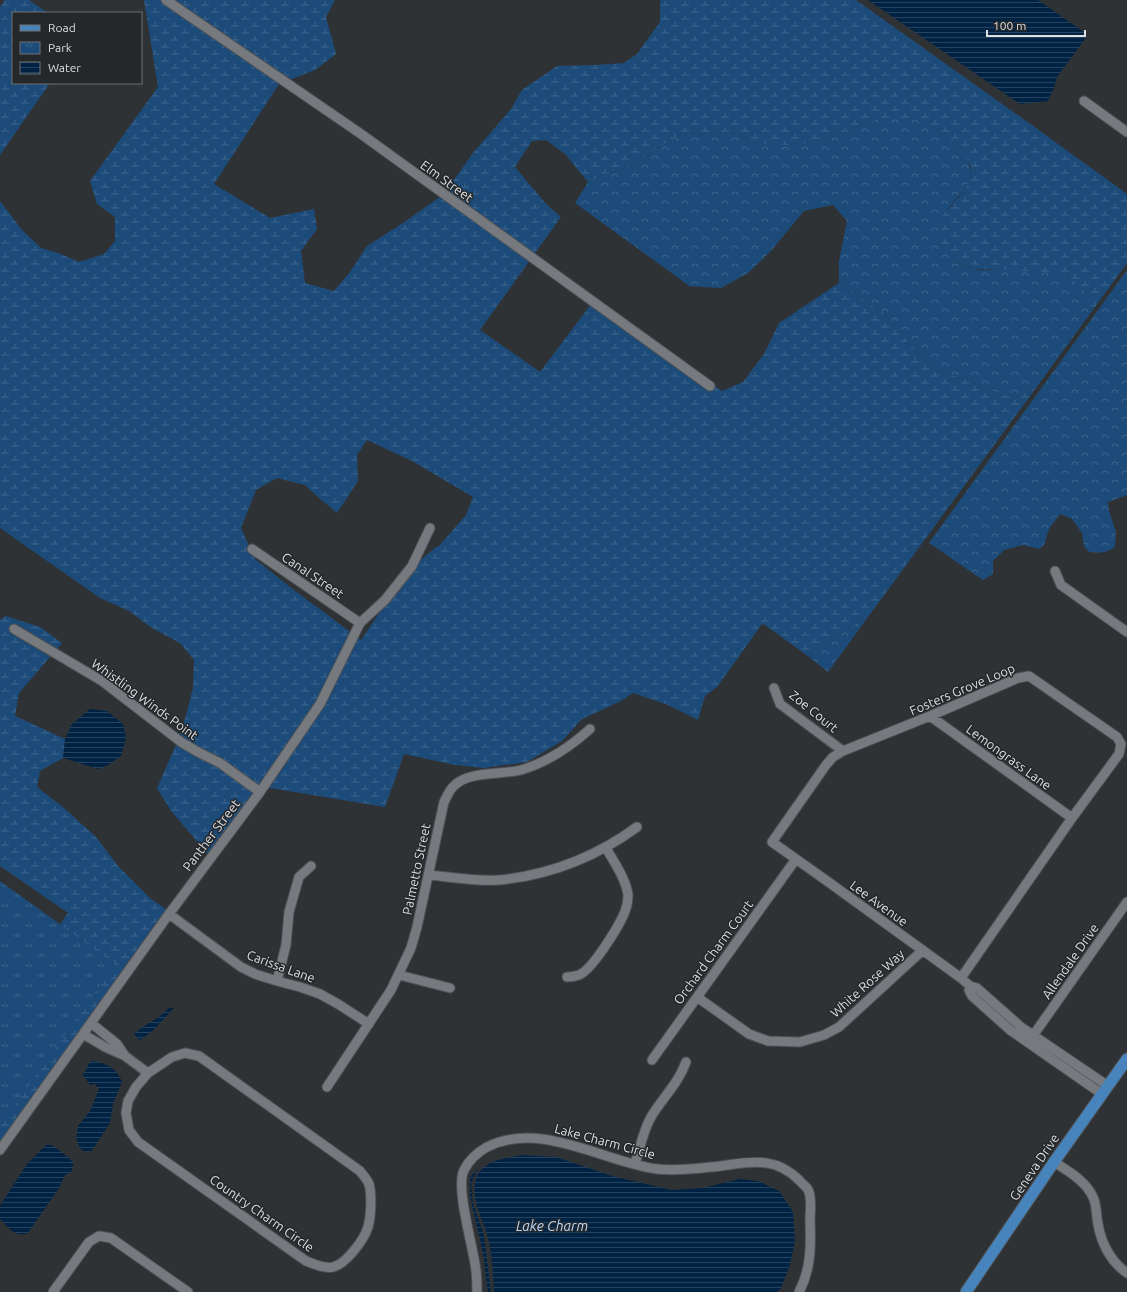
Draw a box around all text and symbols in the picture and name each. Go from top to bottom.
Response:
legend [12,12,142,84]
scale bar [987,12,1085,38]
text: 100 m [993,19,1026,32]
text: Road [48,21,76,34]
text: Park [48,41,72,54]
text: Water [48,61,81,74]
street label: Elm Street [418,157,476,205]
street label: Canal Street [279,549,347,601]
street label: Whistling Winds Point [89,656,201,742]
street label: Fosters Grove Loop [907,660,1017,718]
street label: Zoe Court [787,687,841,735]
street label: Lemongrass Lane [964,722,1054,792]
street label: Panther Street [180,797,242,873]
street label: Palmetto Street [399,822,433,916]
street label: Lee Avenue [847,877,911,929]
street label: Orchard Charm Court [671,897,755,1007]
street label: Allendale Drive [1039,921,1101,1001]
street label: White Rose Way [827,946,907,1020]
street label: Carissa Lane [245,947,317,985]
street label: Lake Charm Circle [553,1121,657,1161]
street label: Geneva Drive [1007,1131,1061,1203]
street label: Country Charm Circle [207,1172,317,1254]
water label: Lake Charm [516,1218,588,1234]

